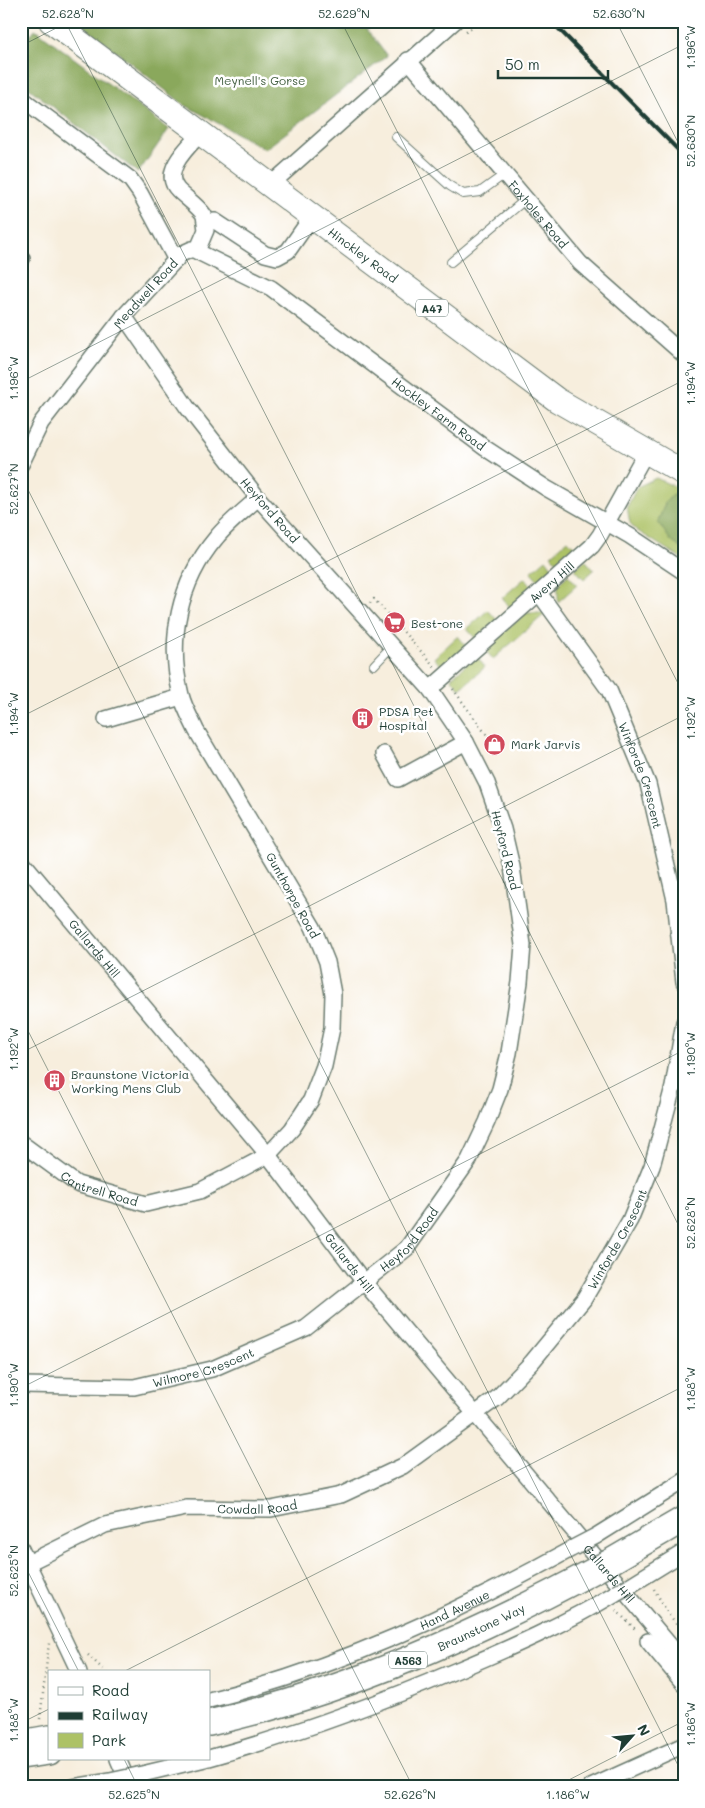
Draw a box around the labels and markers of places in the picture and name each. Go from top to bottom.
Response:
supermarket icon: Best-one [383,611,407,635]
place label: Best-one [411,615,463,631]
place label: PDSA Pet Hospital [379,703,434,733]
building icon: PDSA Pet Hospital [351,706,375,730]
shop icon: Mark Jarvis [483,732,507,756]
place label: Mark Jarvis [511,736,580,752]
place label: Braunstone Victoria Working Mens Club [71,1066,189,1096]
building icon: Braunstone Victoria Working Mens Club [43,1069,67,1093]

